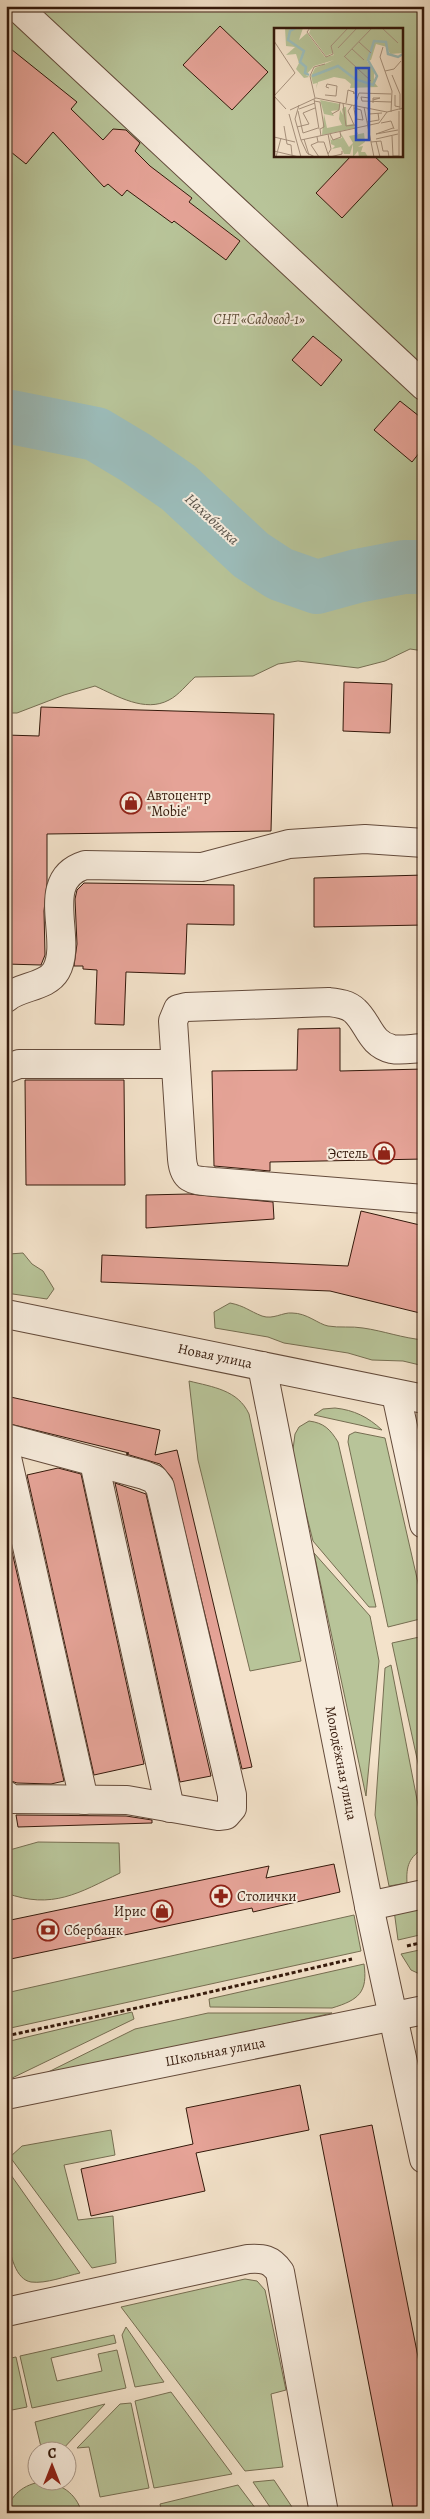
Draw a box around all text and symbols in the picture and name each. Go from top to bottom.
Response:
inset map [274,28,402,156]
park label: СНТ «Садовод-1» [213,310,305,329]
water label: Нахабинка [181,489,244,549]
place label: Автоцентр "Mobie" [146,786,211,821]
shop icon: Автоцентр "Mobie" [119,791,143,815]
shop icon: Эстель [372,1141,396,1165]
place label: Эстель [328,1144,368,1163]
street label: Новая улица [176,1339,255,1373]
street label: Молодёжная улица [321,1704,362,1822]
pharmacy icon: Столички [209,1884,233,1908]
place label: Столички [237,1887,296,1906]
shop icon: Ирис [150,1899,174,1923]
place label: Ирис [114,1902,146,1921]
bank icon: Сбербанк [36,1918,60,1942]
place label: Сбербанк [64,1921,123,1940]
street label: Школьная улица [163,2033,267,2071]
north arrow [28,2442,78,2492]
text: С [48,2444,57,2463]

